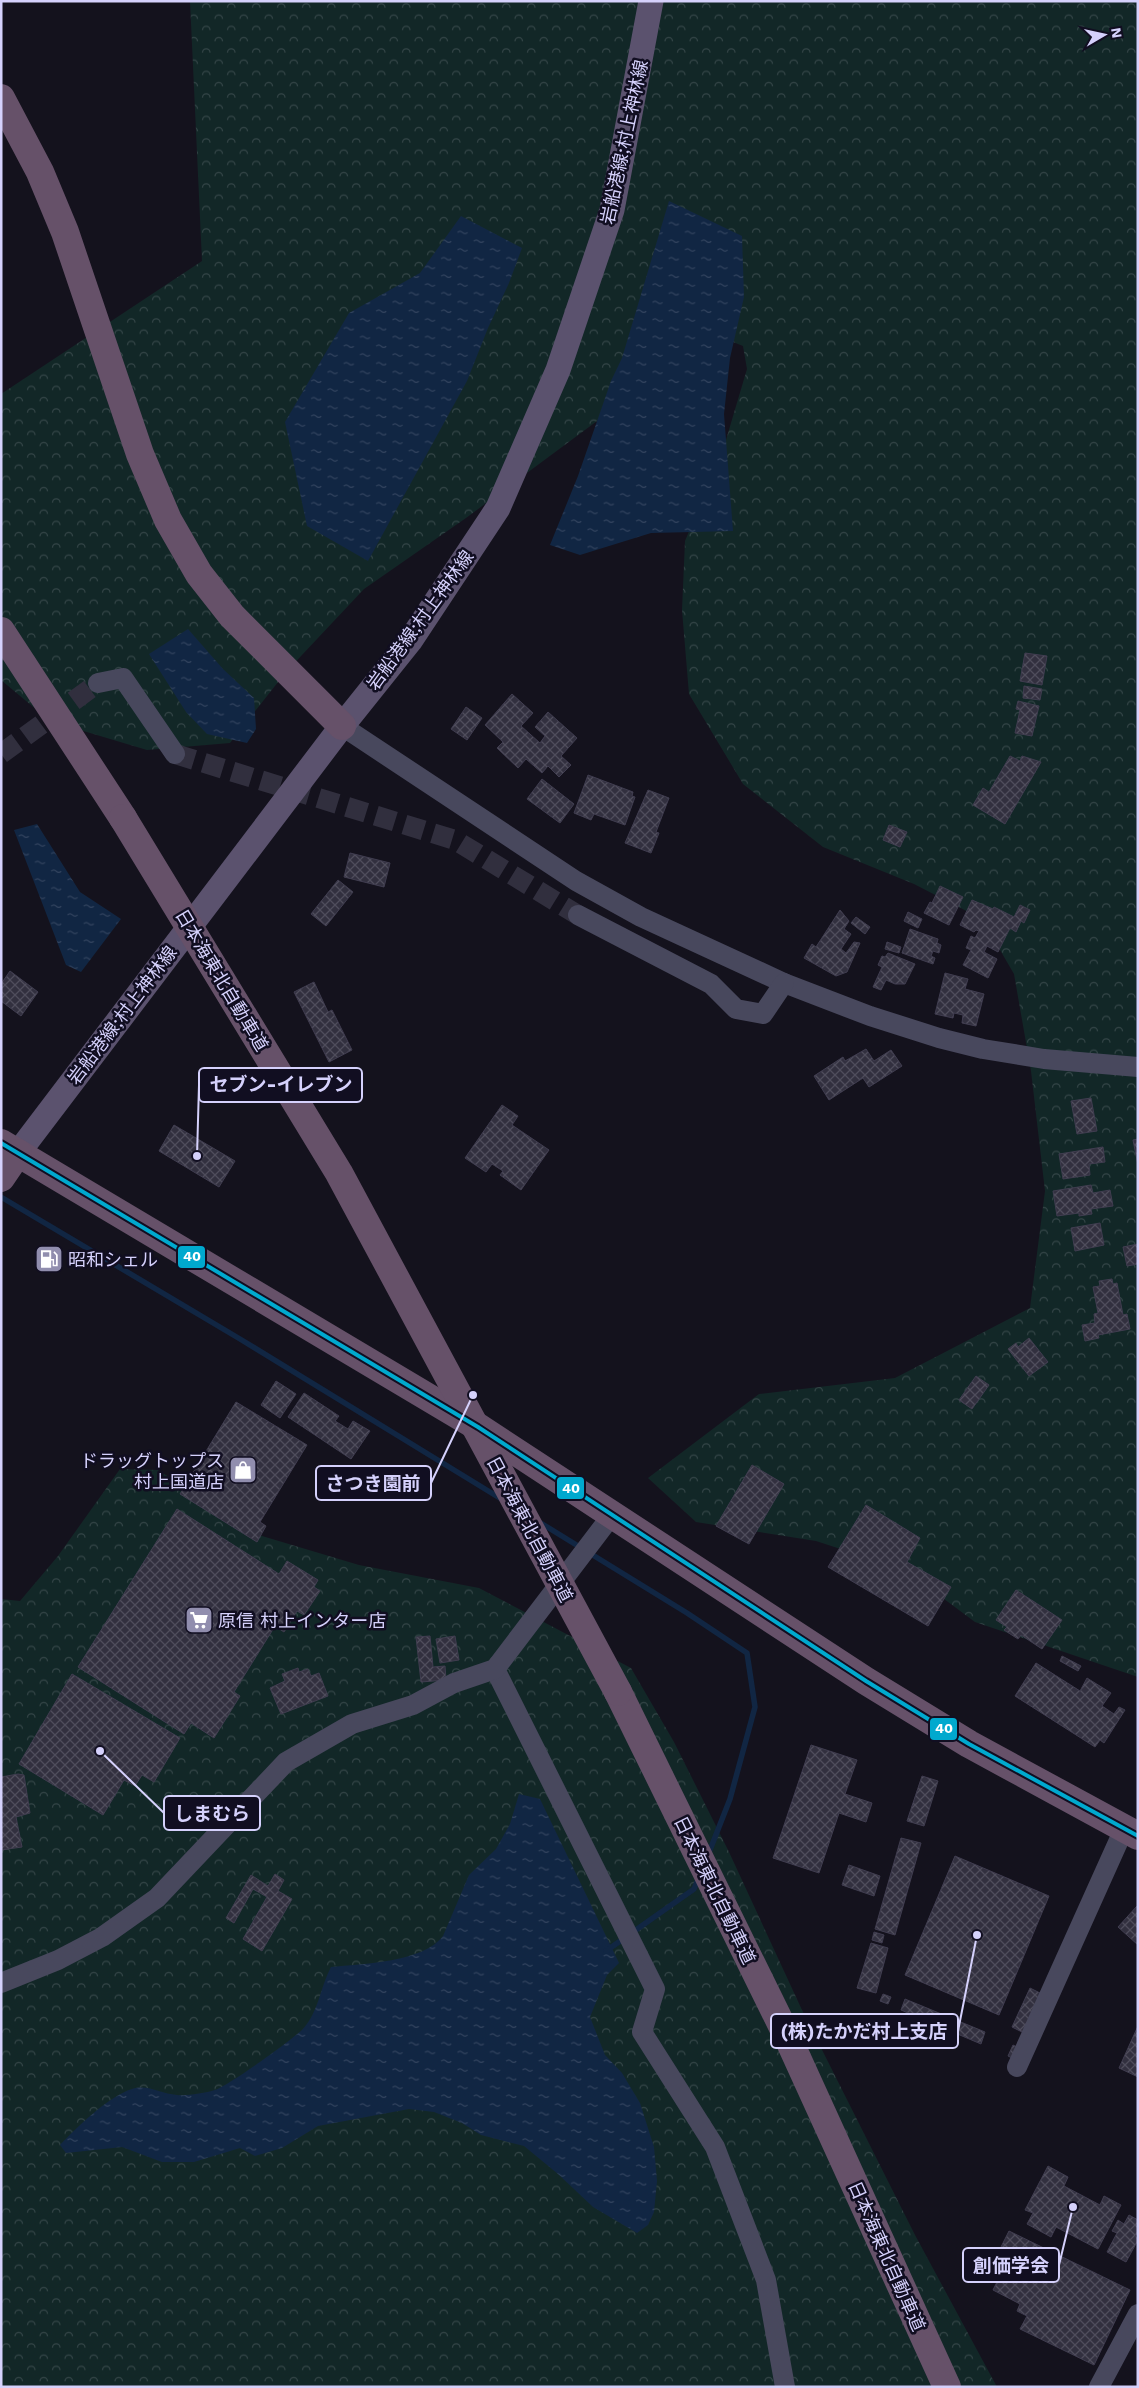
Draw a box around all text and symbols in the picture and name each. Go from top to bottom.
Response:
north arrow [1079,10,1129,60]
text: N [1108,27,1126,39]
street label: 岩船港線;村上神林線 [596,58,652,226]
street label: 岩船港線;村上神林線 [362,546,478,694]
street label: 日本海東北自動車道 [171,905,273,1055]
street label: 岩船港線;村上神林線 [63,942,181,1088]
callout: セブン-イレブン [199,1068,362,1102]
text: セブン-イレブン [209,1073,353,1096]
fuel station icon: 昭和シェル [34,1244,64,1274]
line badge: 40 [177,1245,206,1269]
text: 40 [183,1248,201,1264]
place label: 昭和シェル [68,1249,158,1270]
place label: ドラッグトップス 村上国道店 [80,1450,224,1492]
street label: 日本海東北自動車道 [483,1453,577,1605]
shop icon: ドラッグトップス 村上国道店 [228,1455,258,1485]
callout: さつき園前 [316,1466,431,1500]
text: さつき園前 [325,1472,421,1495]
line badge: 40 [556,1476,585,1500]
text: 40 [562,1480,580,1496]
supermarket icon: 原信 村上インター店 [184,1605,214,1635]
place label: 原信 村上インター店 [218,1610,386,1631]
line badge: 40 [929,1717,958,1741]
text: 40 [935,1720,953,1736]
callout: しまむら [164,1796,260,1830]
text: しまむら [174,1802,250,1825]
street label: 日本海東北自動車道 [670,1813,760,1967]
callout: (株)たかだ村上支店 [771,2014,958,2048]
text: (株)たかだ村上支店 [781,2020,947,2043]
street label: 日本海東北自動車道 [844,2178,930,2334]
callout: 創価学会 [963,2248,1059,2282]
text: 創価学会 [973,2254,1049,2277]

